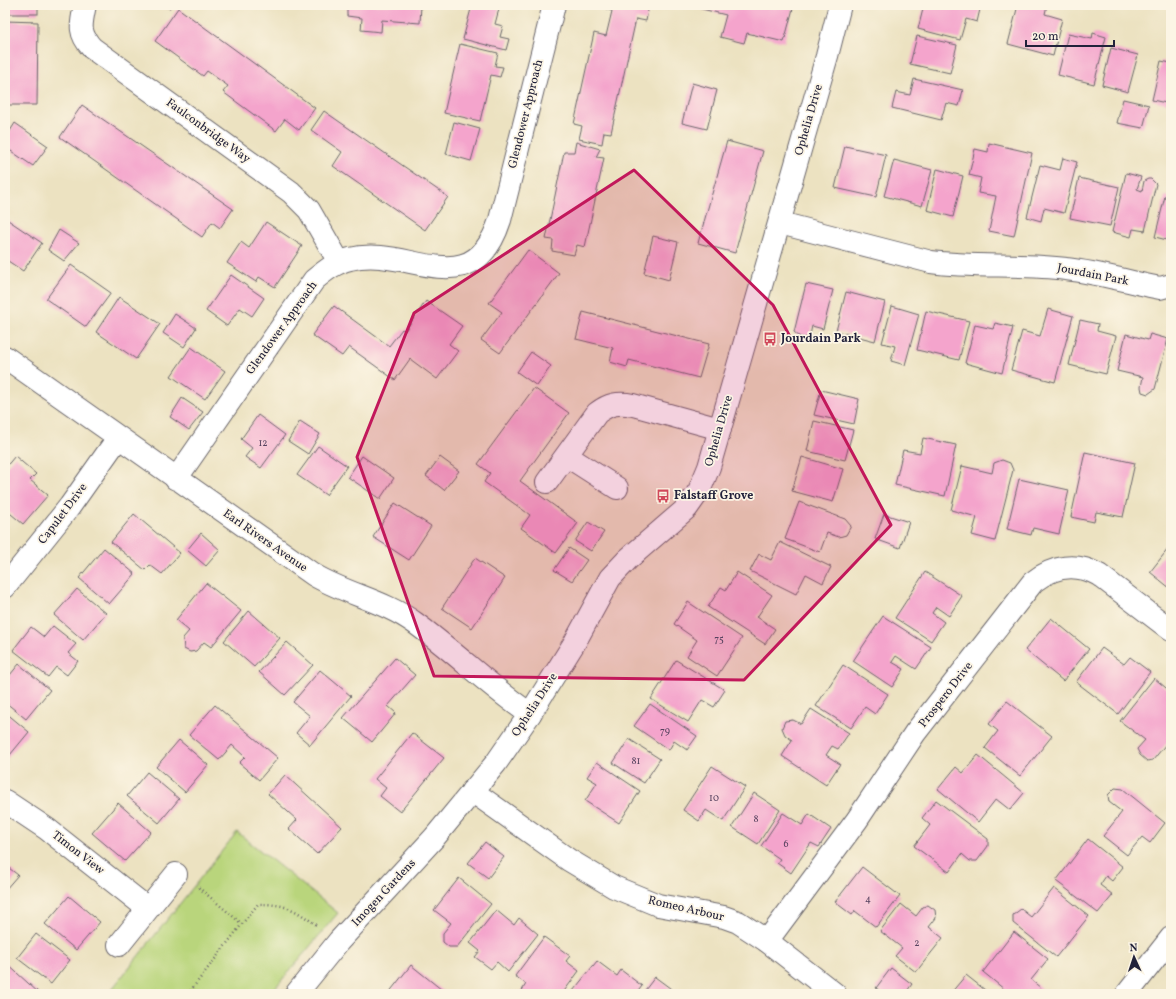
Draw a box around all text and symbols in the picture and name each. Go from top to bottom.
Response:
scale bar [1026,22,1114,48]
text: 20 m [1032,29,1059,45]
street label: Glendower Approach [505,58,547,170]
street label: Ophelia Drive [791,82,827,157]
street label: Faulconbridge Way [163,95,254,167]
street label: Jourdain Park [1056,260,1131,290]
street label: Glendower Approach [243,278,321,378]
bus stop icon: Jourdain Park [762,331,778,347]
place label: Jourdain Park [780,331,862,347]
street label: Ophelia Drive [701,393,737,468]
house number: 12 [258,436,268,450]
street label: Capulet Drive [35,480,91,548]
bus stop icon: Falstaff Grove [655,488,671,504]
place label: Falstaff Grove [674,488,753,504]
street label: Earl Rivers Avenue [220,506,311,576]
house number: 75 [714,632,724,646]
street label: Prospero Drive [915,659,977,731]
street label: Ophelia Drive [508,670,562,740]
house number: 79 [660,724,670,738]
house number: 81 [632,754,641,768]
house number: 10 [709,791,719,805]
house number: 8 [753,812,759,826]
street label: Timon View [49,828,108,879]
house number: 6 [783,837,789,851]
street label: Imogen Gardens [348,856,420,930]
street label: Romeo Arbour [646,892,726,926]
house number: 4 [865,892,871,906]
house number: 2 [914,936,920,950]
north arrow [1114,937,1154,977]
text: N [1129,941,1138,956]

